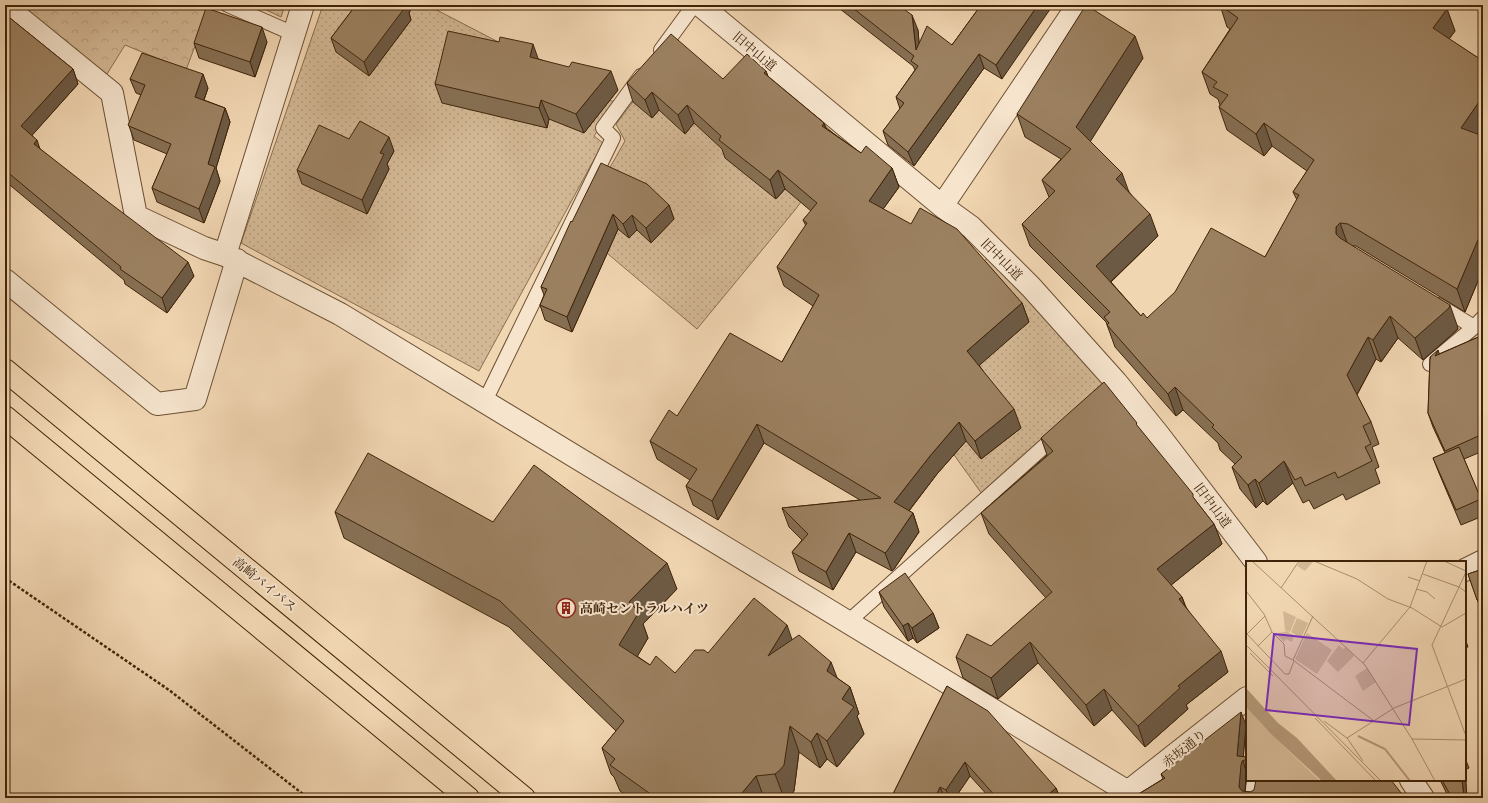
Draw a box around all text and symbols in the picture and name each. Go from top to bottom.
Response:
street label: 旧中山道 [730,29,779,74]
street label: 旧中山道 [978,236,1025,283]
street label: 旧中山道 [1191,480,1234,531]
street label: 高崎バイパス [230,554,300,615]
inset map [1246,561,1466,781]
building icon: 高崎セントラルハイツ [555,597,577,619]
place label: 高崎セントラルハイツ [580,601,709,616]
street label: 赤坂通り [1159,726,1209,771]

